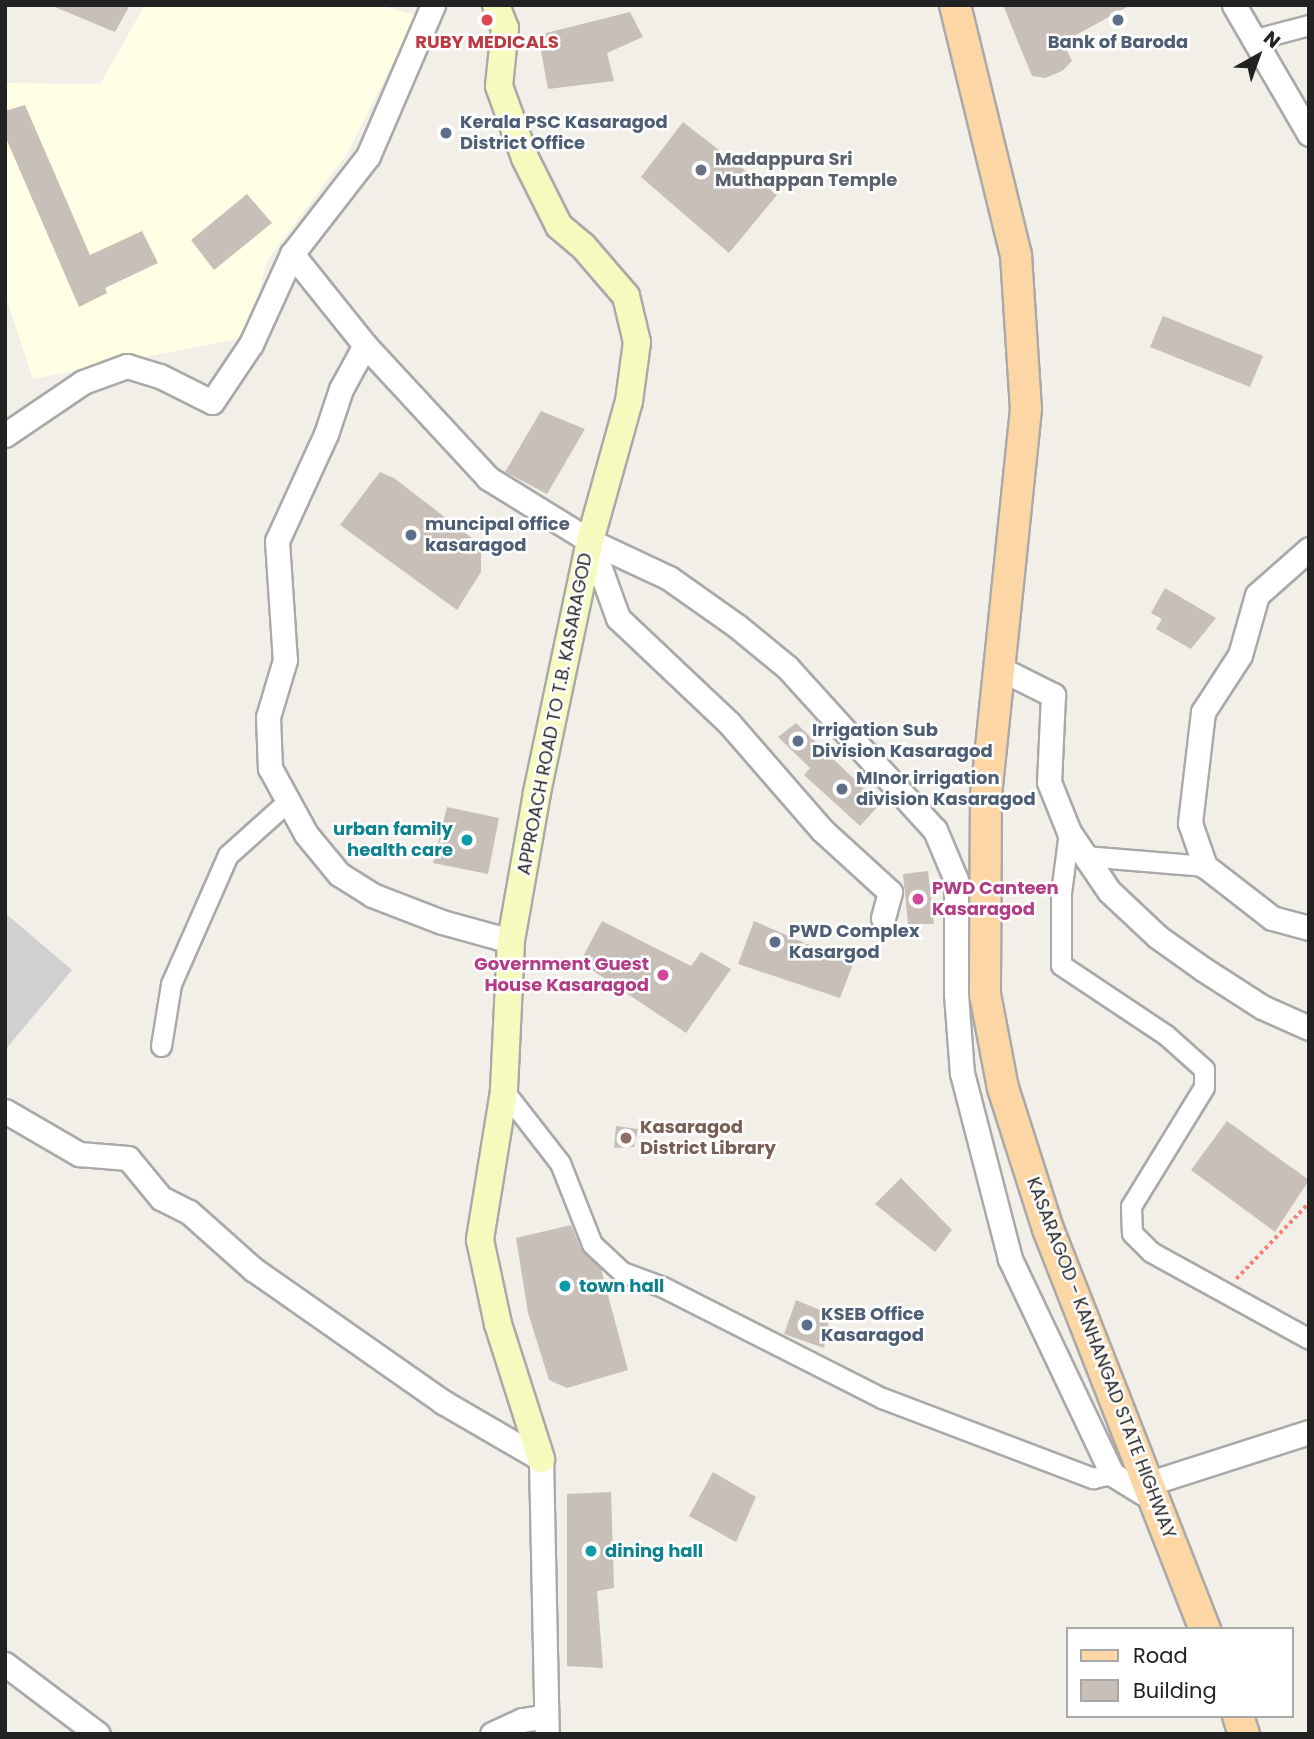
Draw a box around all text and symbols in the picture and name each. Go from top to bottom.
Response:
marker: RUBY MEDICALS [479,12,495,28]
marker: Bank of Baroda [1110,12,1126,28]
north arrow [1223,21,1293,91]
text: N [1258,25,1286,54]
place label: RUBY MEDICALS [415,31,559,53]
place label: Bank of Baroda [1048,31,1188,53]
place label: Kerala PSC Kasaragod District Office [460,112,668,154]
marker: Kerala PSC Kasaragod District Office [438,125,454,141]
place label: Madappura Sri Muthappan Temple [715,149,897,192]
marker: Madappura Sri Muthappan Temple [693,162,709,178]
place label: muncipal office kasaragod [425,514,570,556]
marker: muncipal office kasaragod [403,527,419,543]
street label: APPROACH ROAD TO T.B. KASARAGOD [513,551,597,877]
place label: Irrigation Sub Division Kasaragod [812,720,993,762]
marker: Irrigation Sub Division Kasaragod [790,733,806,749]
place label: MInor irrigation division Kasaragod [856,768,1036,810]
marker: MInor irrigation division Kasaragod [834,781,850,797]
place label: urban family health care [333,819,453,862]
marker: urban family health care [459,832,475,848]
place label: PWD Canteen Kasaragod [932,878,1059,920]
marker: PWD Canteen Kasaragod [910,891,926,907]
place label: PWD Complex Kasargod [789,921,920,964]
marker: PWD Complex Kasargod [767,934,783,950]
place label: Government Guest House Kasaragod [474,954,649,996]
marker: Government Guest House Kasaragod [655,967,671,983]
place label: Kasaragod District Library [640,1117,776,1160]
marker: Kasaragod District Library [618,1130,634,1146]
street label: KASARAGOD - KANHANGAD STATE HIGHWAY [1022,1174,1180,1542]
place label: town hall [579,1275,664,1297]
marker: town hall [557,1278,573,1294]
place label: KSEB Office Kasaragod [821,1304,924,1346]
marker: KSEB Office Kasaragod [799,1317,815,1333]
place label: dining hall [605,1540,703,1562]
marker: dining hall [583,1543,599,1559]
legend [1066,1627,1293,1718]
text: Road [1133,1641,1188,1670]
text: Building [1133,1676,1217,1705]

